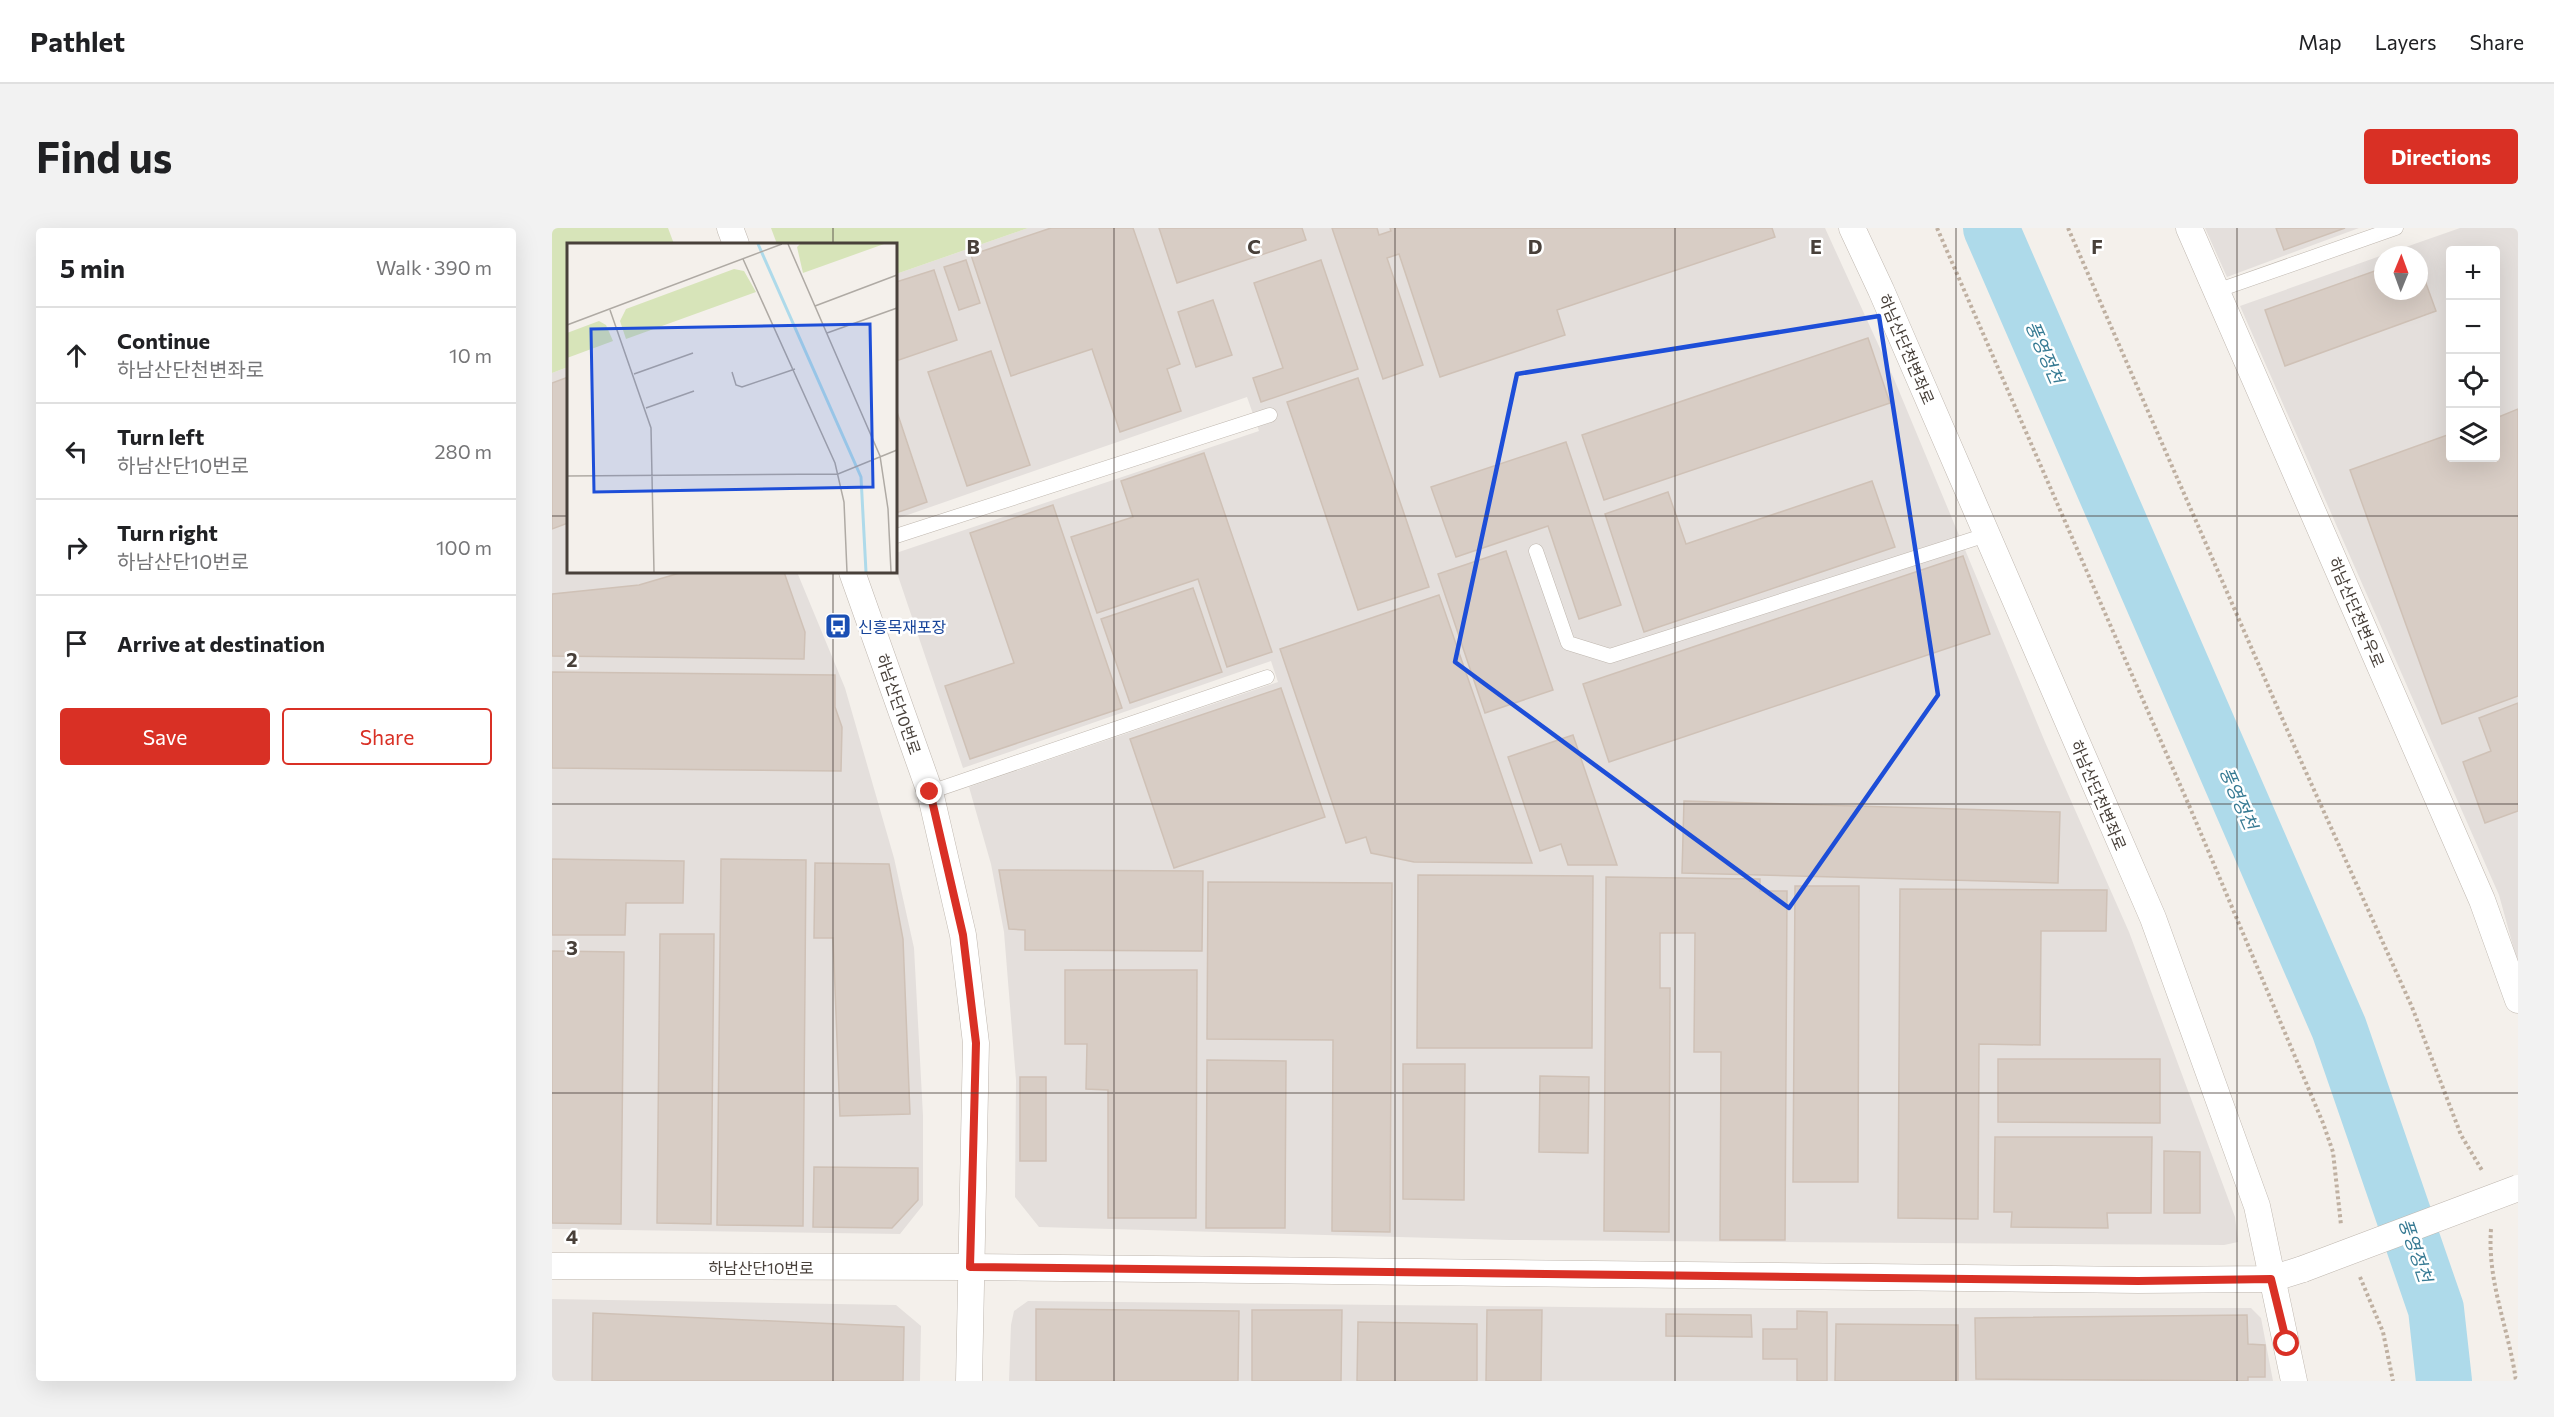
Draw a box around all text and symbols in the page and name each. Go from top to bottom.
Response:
text: Pathlet [30,24,125,58]
text: Map [2298,29,2342,54]
text: Layers [2375,29,2437,54]
text: Share [2470,29,2524,54]
button: Directions [2364,129,2518,184]
text: Find us [36,130,172,182]
text: B [966,234,980,258]
text: C [1247,234,1261,258]
text: D [1528,234,1542,258]
text: E [1810,234,1822,258]
text: F [2091,234,2103,258]
inset map [567,243,897,573]
north arrow [2374,246,2428,300]
map controls [2446,246,2500,462]
button: + [2446,246,2500,300]
text: 5 min [60,252,125,283]
text: Walk · 390 m [376,255,492,279]
street label: 하남산단천변좌로 [1875,291,1939,407]
button: − [2446,300,2500,354]
water label: 풍영정천 [2021,317,2070,389]
text: Continue [117,327,210,354]
icon: ahead [60,339,93,372]
text: 10 m [449,343,492,367]
button: locate [2446,354,2500,408]
text: 하남산단천변좌로 [117,357,264,381]
button: layers [2446,408,2500,462]
text: Turn left [117,423,204,450]
icon: left [60,435,93,468]
text: 280 m [434,439,492,463]
text: 하남산단10번로 [117,453,249,477]
text: Turn right [117,519,218,546]
icon: right [60,531,93,564]
text: 100 m [436,535,492,559]
text: 하남산단10번로 [117,549,249,573]
street label: 하남산단천변우로 [2325,554,2389,670]
bus stop icon: 신흥목재포장 [823,611,853,641]
place label: 신흥목재포장 [858,617,947,636]
icon: arrive [60,627,93,660]
text: Arrive at destination [117,630,325,657]
text: 2 [566,647,578,671]
street label: 하남산단10번로 [873,651,925,757]
button: Save [60,708,270,765]
button: Share [282,708,492,765]
street label: 하남산단천변좌로 [2067,737,2131,853]
water label: 풍영정천 [2215,763,2264,835]
route end [916,778,942,804]
text: 3 [566,935,578,959]
water label: 풍영정천 [2395,1215,2438,1287]
text: 4 [566,1224,578,1248]
street label: 하남산단10번로 [708,1258,814,1277]
route start [2273,1330,2299,1356]

